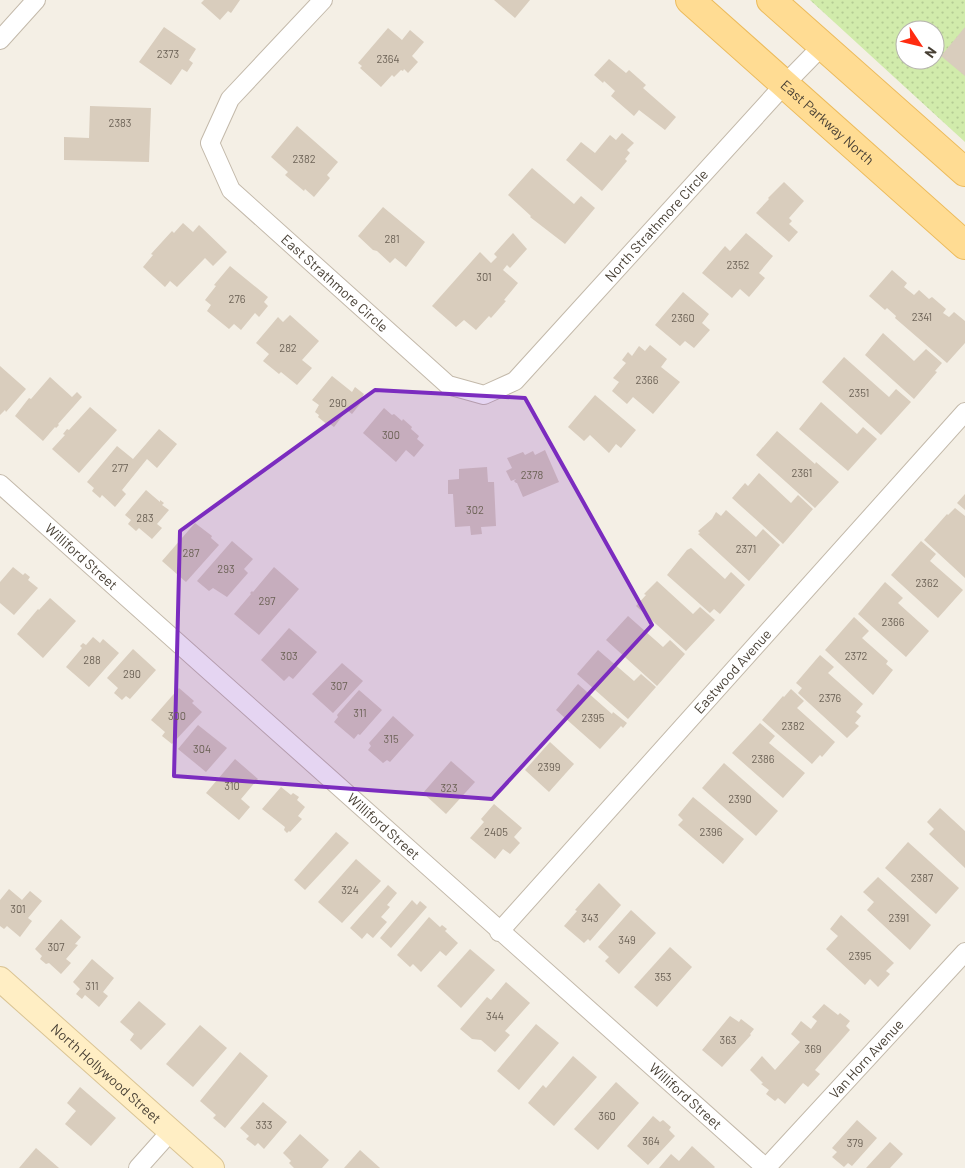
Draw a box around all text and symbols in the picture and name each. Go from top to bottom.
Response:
north arrow [895,20,945,70]
text: N [921,44,941,61]
house number: 2373 [157,47,179,60]
house number: 2364 [376,52,400,65]
street label: East Parkway North [778,76,878,168]
house number: 2383 [109,116,131,129]
house number: 2382 [292,152,316,165]
street label: North Strathmore Circle [601,166,711,285]
street label: East Strathmore Circle [278,230,392,335]
house number: 281 [384,232,400,245]
house number: 2352 [726,258,750,271]
house number: 301 [476,270,492,283]
house number: 276 [229,292,246,305]
house number: 2341 [912,310,932,323]
house number: 2360 [671,311,695,324]
house number: 282 [279,341,297,354]
house number: 2366 [636,373,659,386]
house number: 2351 [849,386,869,399]
house number: 290 [329,396,347,409]
house number: 300 [382,428,400,441]
house number: 277 [112,461,128,474]
house number: 2361 [792,466,812,479]
house number: 2378 [521,468,543,481]
house number: 302 [466,503,484,516]
house number: 283 [136,511,154,524]
street label: Williford Street [42,519,121,593]
house number: 2371 [736,542,756,555]
house number: 287 [183,546,199,559]
house number: 293 [217,562,235,575]
house number: 2362 [915,576,939,589]
house number: 297 [259,594,275,607]
house number: 2366 [882,615,905,628]
street label: Eastwood Avenue [690,625,774,717]
house number: 303 [280,649,298,662]
house number: 2372 [845,649,867,662]
house number: 288 [83,653,101,666]
house number: 290 [123,667,141,680]
house number: 307 [330,679,348,692]
house number: 2376 [819,691,842,704]
house number: 311 [353,706,367,719]
house number: 300 [168,709,186,722]
house number: 2395 [582,711,605,724]
house number: 2382 [781,719,805,732]
house number: 315 [383,732,399,745]
house number: 304 [193,742,211,755]
house number: 2386 [752,752,775,765]
house number: 2399 [538,760,561,773]
house number: 310 [224,779,240,792]
house number: 323 [440,781,458,794]
street label: Williford Street [344,789,424,863]
house number: 2390 [728,792,752,805]
house number: 2405 [484,825,508,838]
house number: 2396 [700,825,723,838]
house number: 2387 [911,871,933,884]
house number: 324 [341,883,359,896]
house number: 301 [10,902,26,915]
house number: 343 [581,911,599,924]
house number: 2391 [889,911,909,924]
house number: 349 [618,933,636,946]
house number: 307 [47,940,65,953]
house number: 2395 [849,949,872,962]
house number: 353 [655,970,671,983]
house number: 311 [85,979,99,992]
house number: 344 [486,1009,504,1022]
street label: Van Horn Avenue [825,1016,907,1102]
street label: North Hollywood Street [48,1020,165,1127]
house number: 363 [720,1033,737,1046]
house number: 369 [804,1042,822,1055]
street label: Williford Street [646,1059,726,1133]
house number: 360 [598,1109,616,1122]
house number: 333 [256,1118,273,1131]
house number: 364 [642,1134,660,1147]
house number: 379 [847,1136,864,1149]

